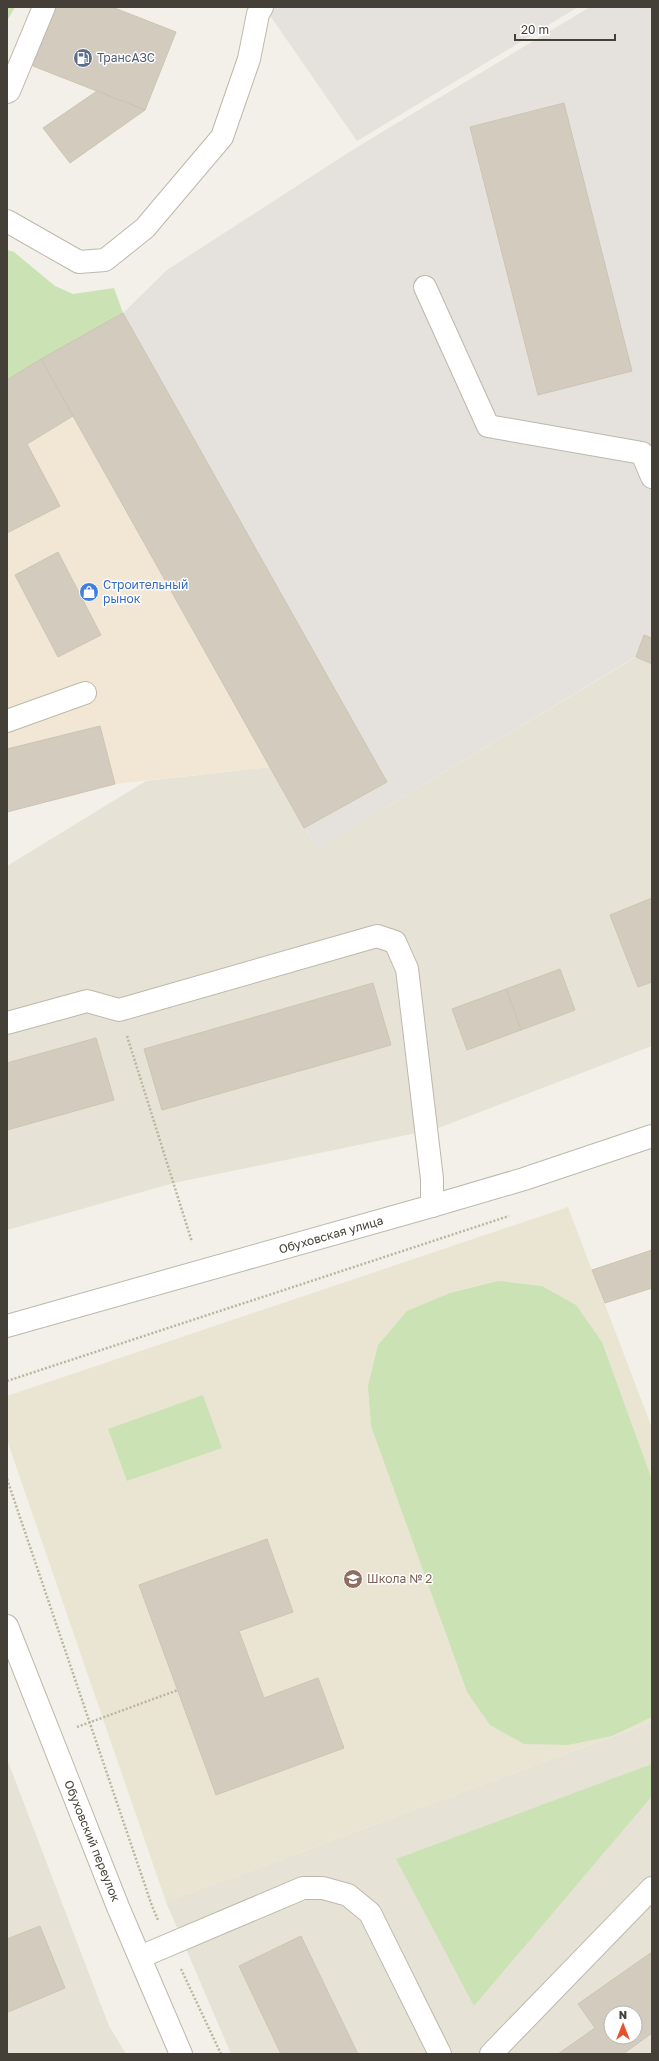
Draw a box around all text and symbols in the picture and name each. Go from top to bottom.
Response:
scale bar [515,16,615,42]
text: 20 m [521,22,549,37]
fuel station icon: ТрансАЗС [72,47,94,69]
place label: ТрансАЗС [97,50,155,65]
place label: Строительный рынок [103,577,188,606]
shop icon: Строительный рынок [78,581,100,603]
street label: Обуховская улица [277,1212,385,1257]
school or university icon: Школа № 2 [342,1568,364,1590]
place label: Школа № 2 [367,1571,432,1586]
street label: Обуховский переулок [61,1778,124,1904]
north arrow [603,2005,643,2045]
text: N [619,2008,627,2021]

